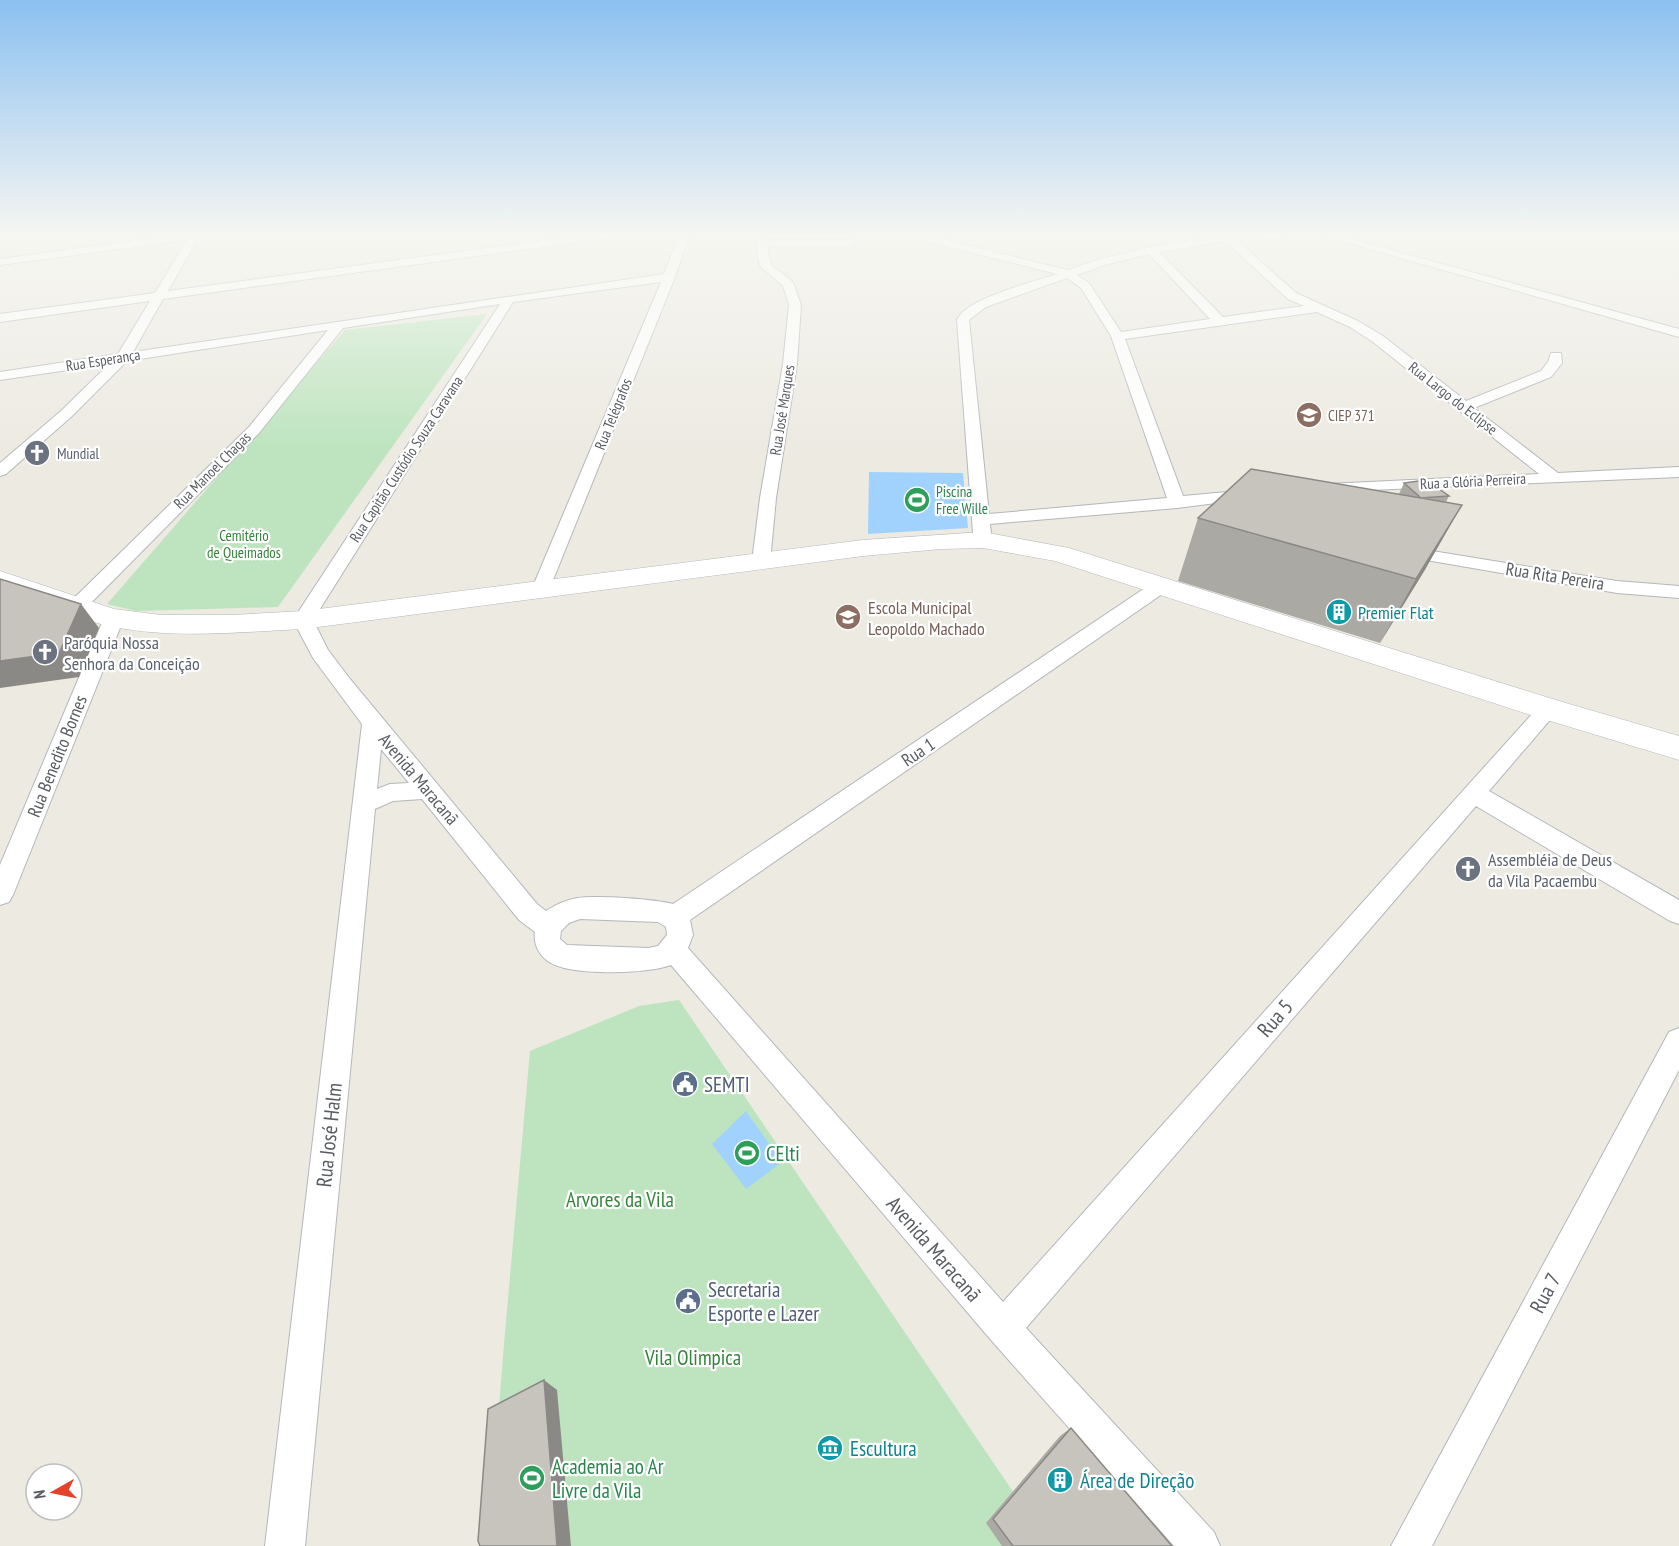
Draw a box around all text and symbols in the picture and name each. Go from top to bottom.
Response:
street label: Rua Esperança [64,345,142,375]
street label: Rua Largo do Eclipse [1405,357,1501,439]
street label: Rua José Marques [765,363,799,457]
street label: Rua Capitão Custódio Souza Caravana [345,372,467,546]
street label: Rua Telégrafos [590,376,636,452]
school or university icon: CIEP 371 [1294,400,1324,430]
place label: CIEP 371 [1328,406,1375,425]
street label: Rua Manoel Chagas [169,427,255,513]
church icon: Mundial [22,438,52,468]
place label: Mundial [57,444,99,463]
street label: Rua a Glória Perreira [1419,469,1527,493]
place label: Piscina Free Wille [936,482,988,518]
sports icon: Piscina Free Wille [902,485,932,515]
park label: Cemitério de Queimados [207,526,281,562]
street label: Rua Rita Pereira [1504,557,1606,595]
place label: Escola Municipal Leopoldo Machado [868,596,985,640]
building icon: Premier Flat [1324,597,1354,627]
place label: Premier Flat [1358,601,1434,624]
school or university icon: Escola Municipal Leopoldo Machado [833,602,863,632]
place label: Paróquia Nossa Senhora da Conceição [64,631,200,675]
church icon: Paróquia Nossa Senhora da Conceição [30,637,60,667]
street label: Rua Benedito Bornes [22,692,92,820]
street label: Avenida Maracanã [374,729,464,829]
street label: Rua 1 [897,733,939,771]
place label: Assembléia de Deus da Vila Pacaembu [1488,848,1612,892]
church icon: Assembléia de Deus da Vila Pacaembu [1453,854,1483,884]
street label: Rua 5 [1251,993,1299,1043]
public building icon: SEMTI [670,1069,700,1099]
place label: SEMTI [704,1071,750,1098]
street label: Rua José Halm [310,1082,348,1188]
sports icon: CElti [732,1138,762,1168]
place label: CElti [766,1140,800,1167]
park label: Arvores da Vila [566,1186,674,1213]
street label: Avenida Maracanã [881,1191,987,1307]
street label: Rua 7 [1523,1268,1567,1318]
place label: Secretaria Esporte e Lazer [708,1276,819,1327]
public building icon: Secretaria Esporte e Lazer [673,1286,703,1316]
park label: Vila Olimpica [644,1344,741,1371]
museum icon: Escultura [815,1433,845,1463]
place label: Escultura [850,1435,917,1462]
place label: Academia ao Ar Livre da Vila [552,1453,664,1504]
north arrow [24,1462,84,1522]
sports icon: Academia ao Ar Livre da Vila [517,1463,547,1493]
building icon: Área de Direção [1045,1465,1075,1495]
place label: Área de Direção [1080,1467,1194,1494]
text: N [29,1489,50,1500]

